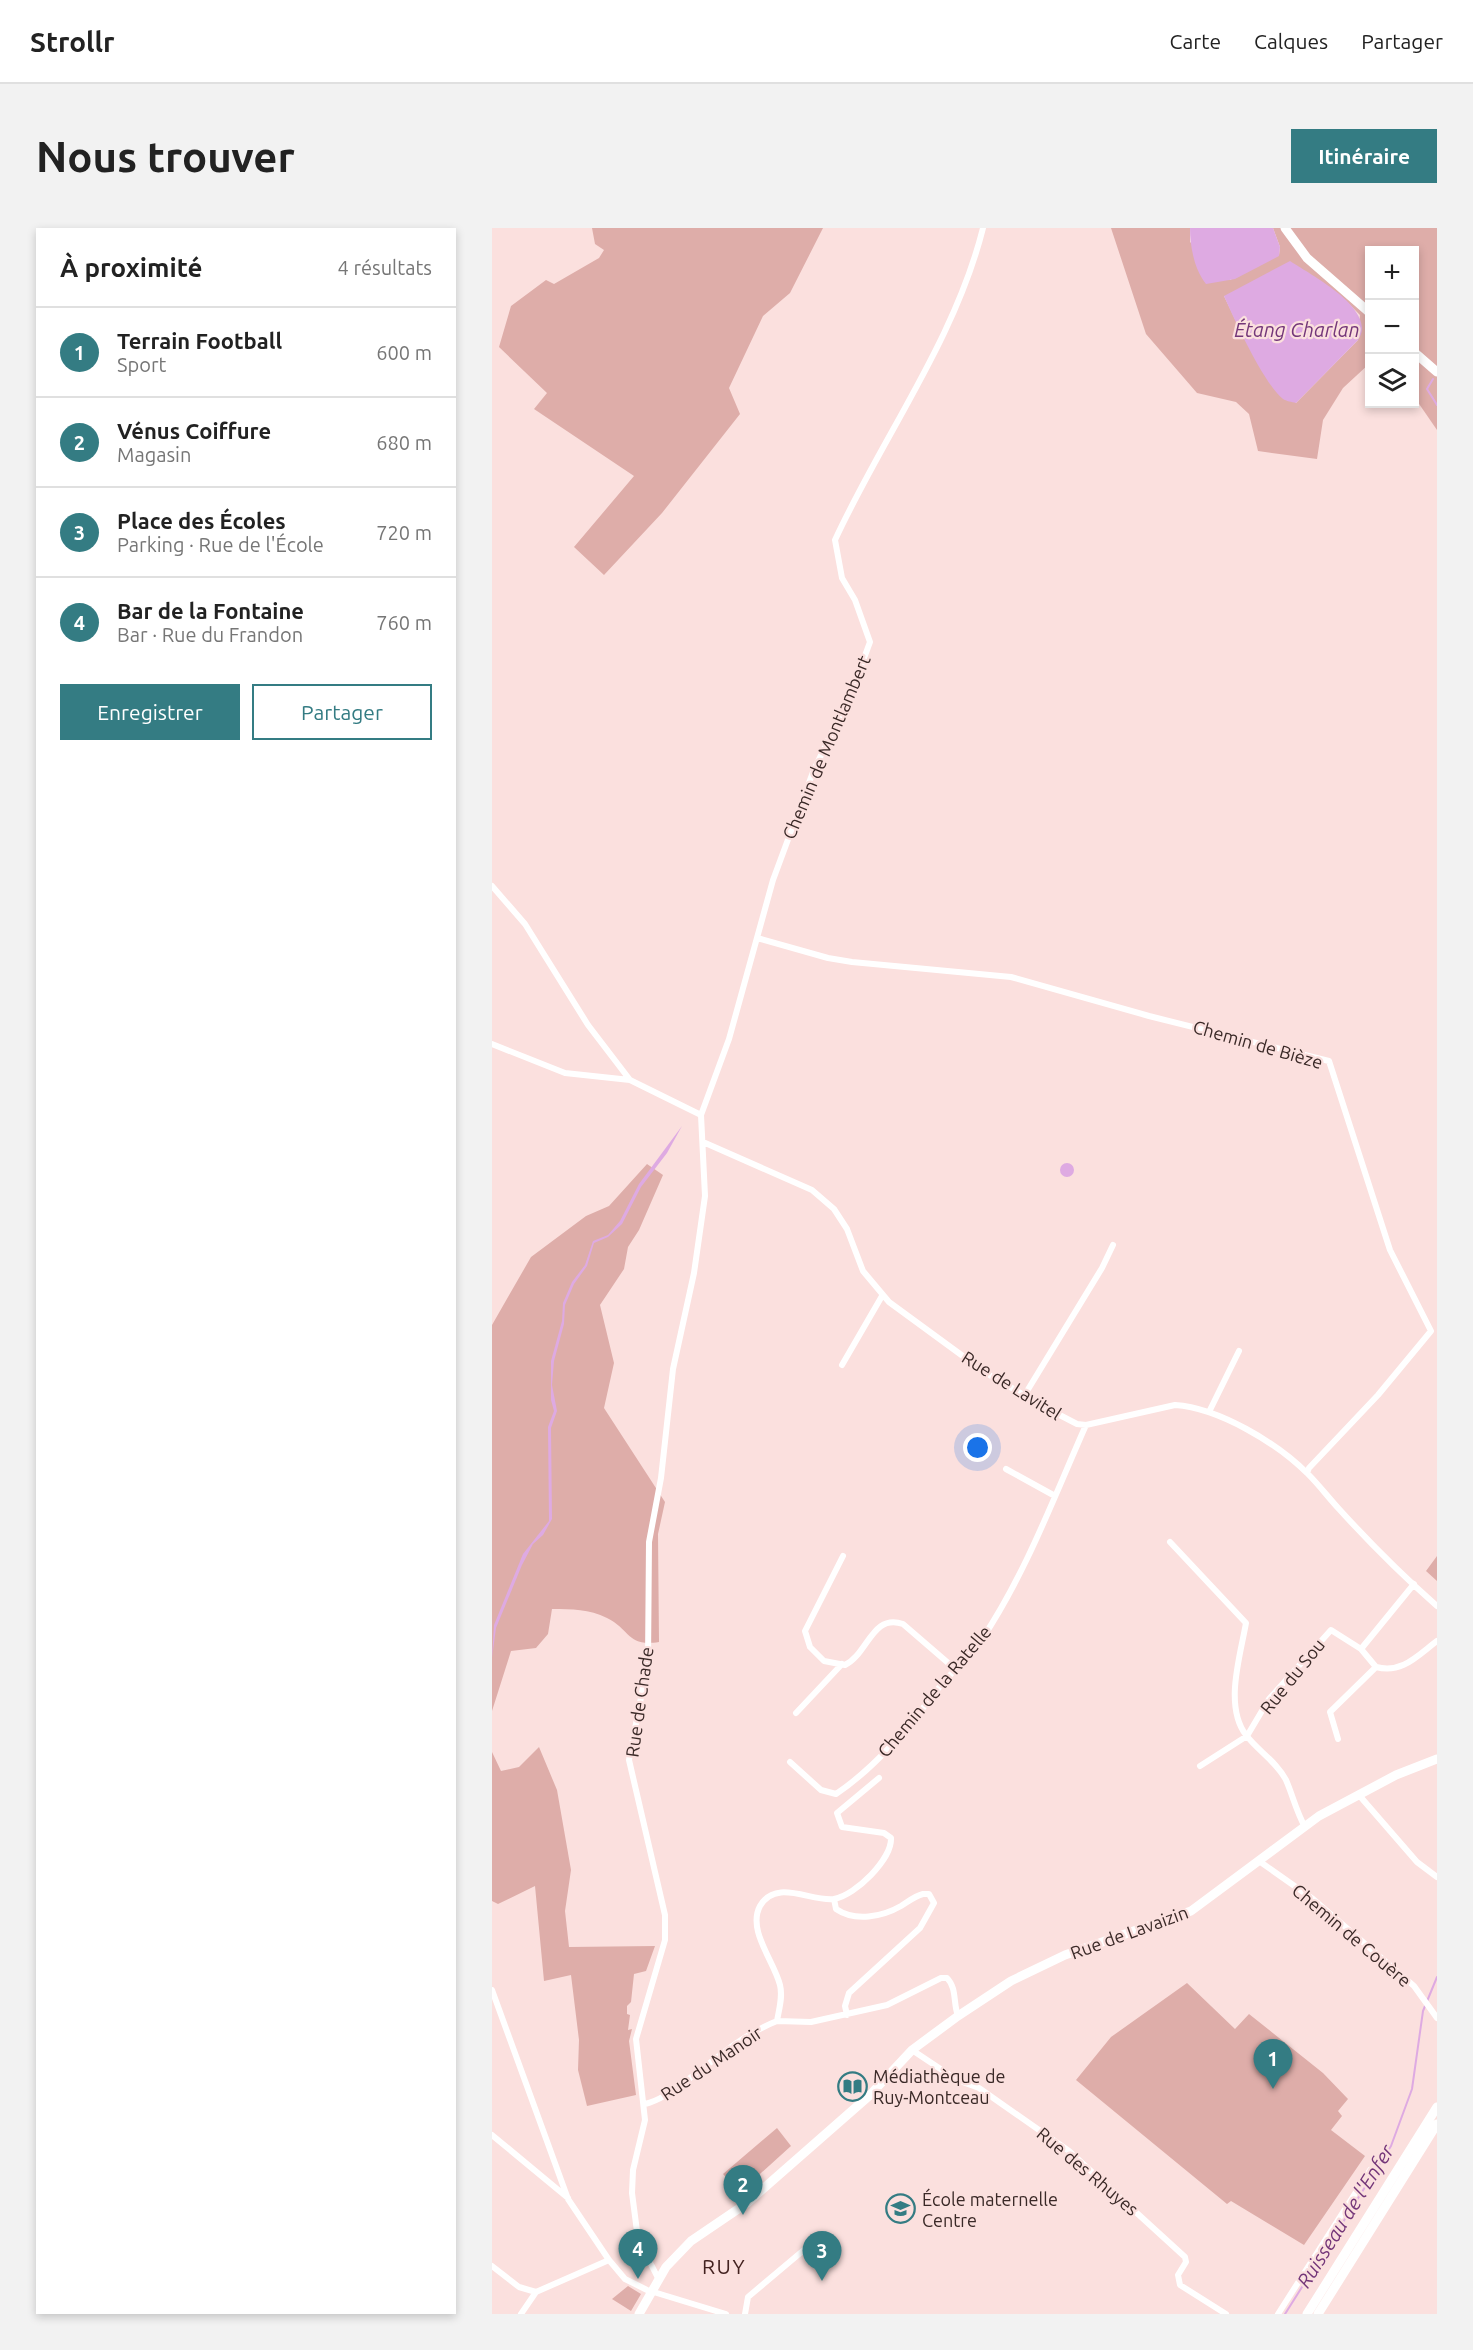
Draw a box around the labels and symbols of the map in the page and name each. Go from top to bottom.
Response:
water label: Étang Charlan [1234,318,1360,341]
street label: Chemin de Montlambert [778,652,874,842]
street label: Chemin de Bièze [1191,1016,1325,1072]
street label: Rue de Lavitel [959,1346,1066,1424]
your location [963,1433,992,1462]
street label: Chemin de la Ratelle [873,1621,995,1761]
street label: Rue du Sou [1256,1634,1328,1718]
street label: Rue de Chade [621,1646,657,1758]
street label: Chemin de Couère [1289,1880,1415,1990]
street label: Rue de Lavaizin [1067,1901,1191,1963]
street label: Rue du Manoir [657,2022,765,2104]
pin: 1 [1254,2040,1292,2089]
place label: Médiathèque de Ruy-Montceau [873,2066,1005,2107]
library icon: Médiathèque de Ruy-Montceau [836,2070,868,2102]
street label: Rue des Rhuyes [1033,2123,1143,2219]
water label: Ruisseau de l'Enfer [1292,2139,1399,2292]
pin: 2 [724,2166,762,2215]
place label: École maternelle Centre [922,2188,1058,2230]
school or university icon: École maternelle Centre [885,2193,917,2225]
pin: 4 [618,2230,658,2279]
pin: 3 [802,2232,842,2281]
district label: RUY [702,2254,746,2278]

